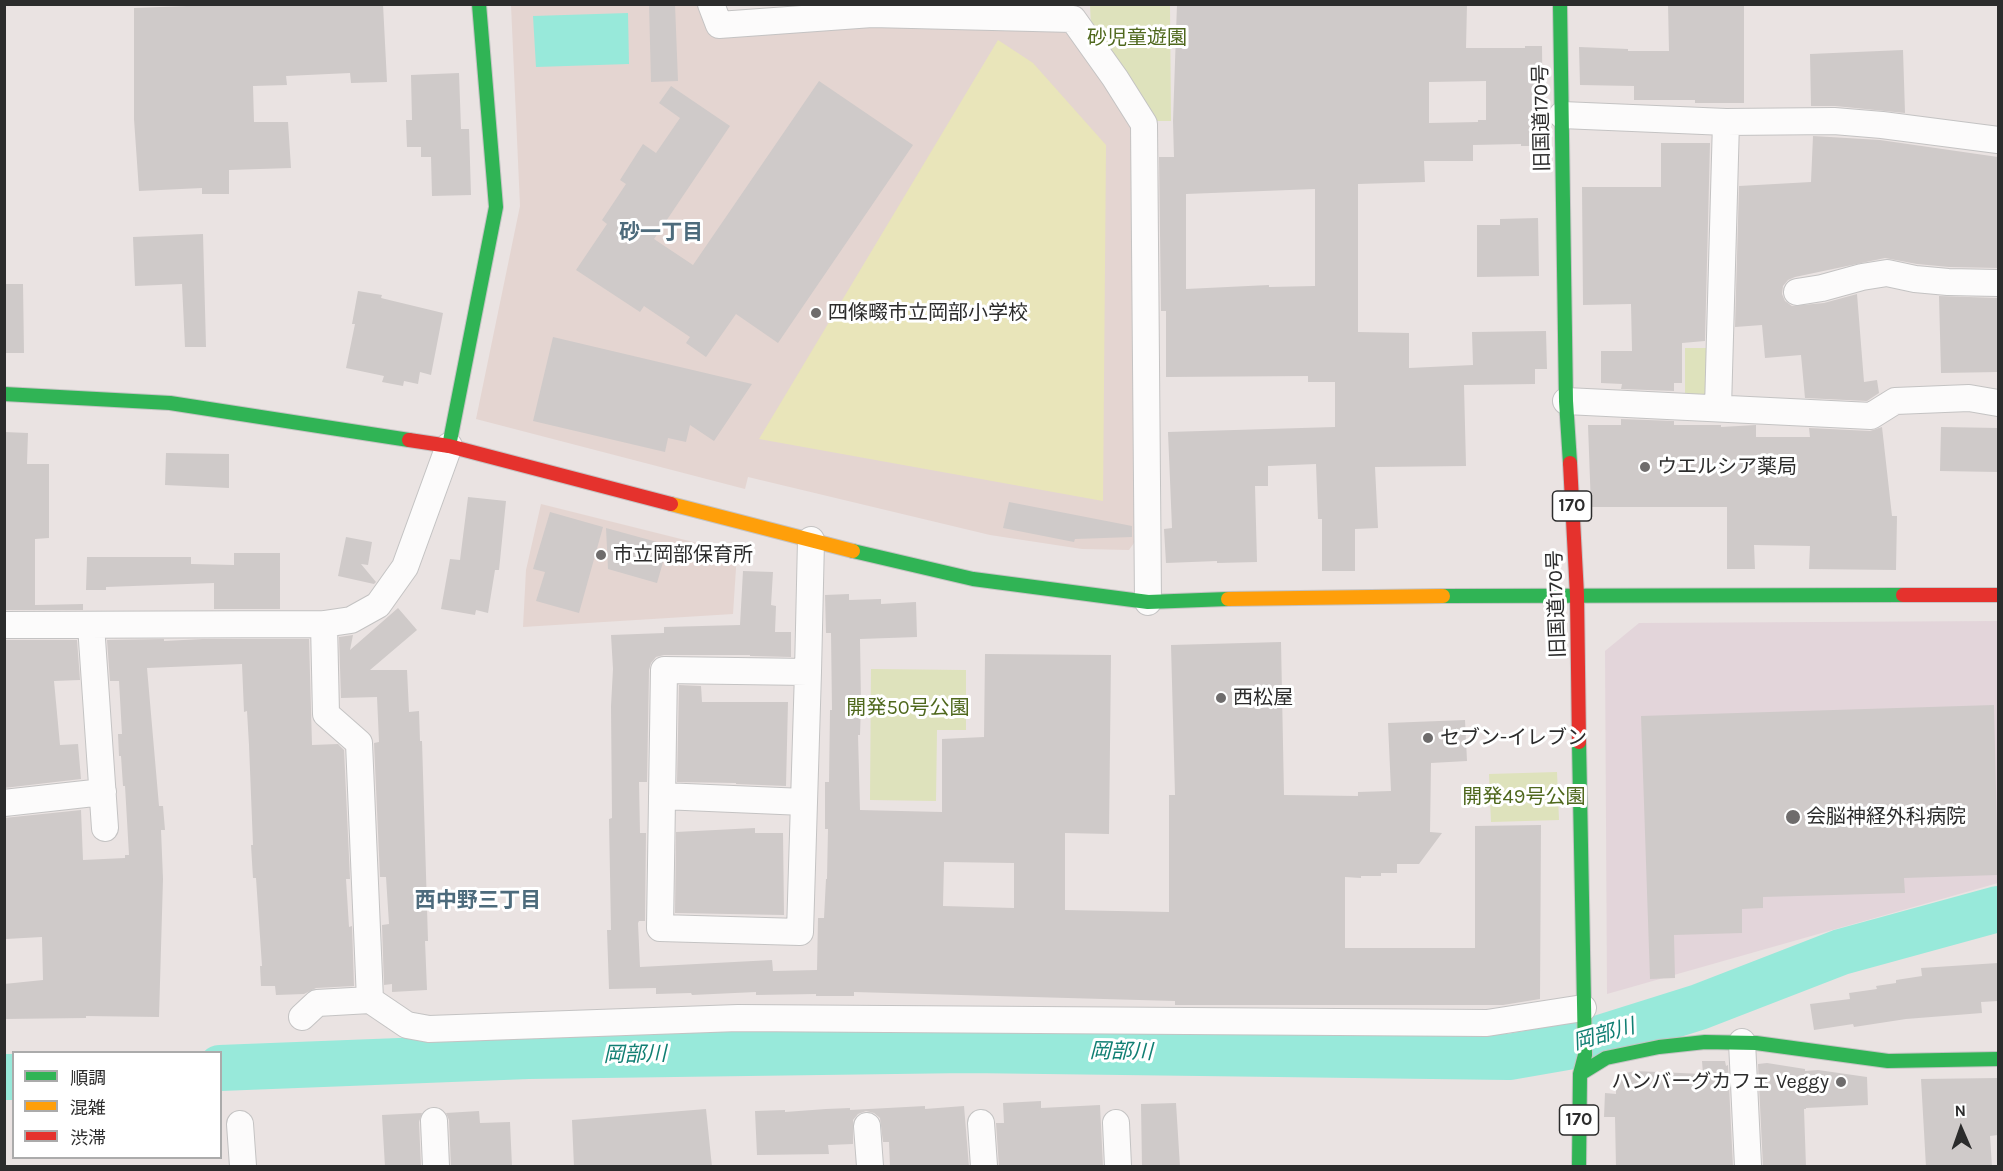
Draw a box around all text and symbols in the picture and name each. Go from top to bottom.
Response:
park label: 砂児童遊園 [1087,26,1187,50]
street label: 旧国道170号 [1529,64,1555,172]
district label: 砂一丁目 [619,220,703,246]
place label: 四條畷市立岡部小学校 [828,301,1028,325]
marker: 四條畷市立岡部小学校 [809,306,823,320]
place label: ウエルシア薬局 [1657,455,1797,479]
marker: ウエルシア薬局 [1638,460,1652,474]
road number: 170 [1552,491,1592,521]
place label: 市立岡部保育所 [613,543,753,567]
marker: 市立岡部保育所 [594,548,608,562]
street label: 旧国道170号 [1543,550,1571,658]
place label: 西松屋 [1233,686,1293,710]
marker: 西松屋 [1214,691,1228,705]
park label: 開発50号公園 [846,696,970,720]
place label: セブン-イレブン [1440,726,1587,750]
marker: セブン-イレブン [1421,731,1435,745]
park label: 開発49号公園 [1463,785,1585,809]
place label: 会脳神経外科病院 [1806,805,1966,829]
marker: 会脳神経外科病院 [1784,808,1802,826]
district label: 西中野三丁目 [415,888,541,914]
water label: 岡部川 [1570,1014,1638,1056]
water label: 岡部川 [1089,1039,1153,1065]
water label: 岡部川 [603,1042,667,1068]
legend [12,1051,222,1159]
text: 順調 [70,1067,106,1089]
place label: ハンバーグカフェ Veggy [1611,1070,1829,1094]
marker: ハンバーグカフェ Veggy [1834,1075,1848,1089]
text: 混雑 [70,1097,106,1119]
north arrow [1931,1099,1991,1159]
text: N [1954,1101,1966,1120]
road number: 170 [1560,1105,1598,1135]
text: 渋滞 [70,1127,106,1149]

